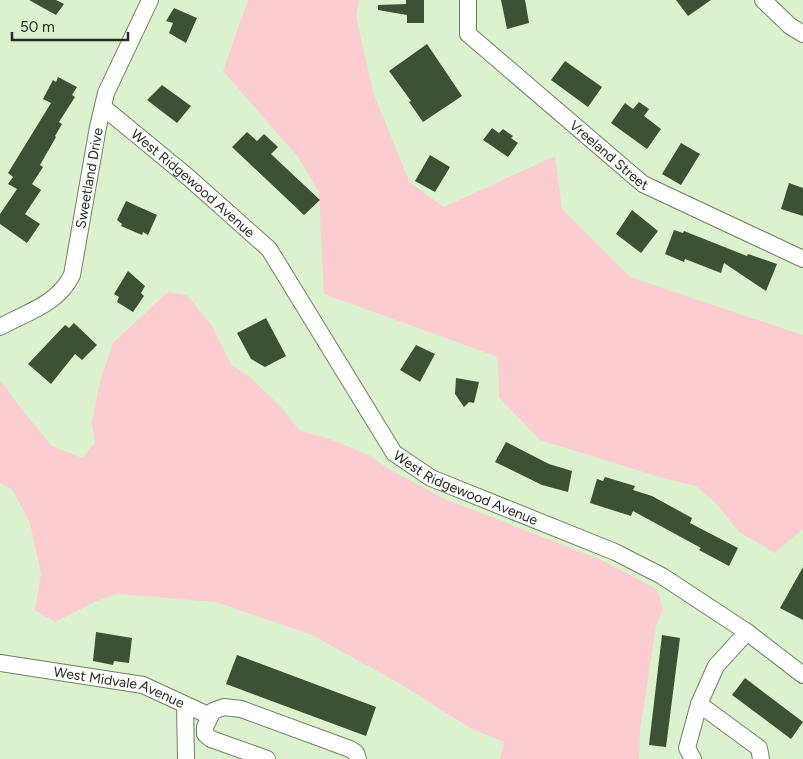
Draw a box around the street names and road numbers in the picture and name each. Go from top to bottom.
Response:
street label: Vreeland Street [566,116,651,194]
street label: West Ridgewood Avenue [128,125,259,241]
street label: Sweetland Drive [72,126,106,230]
street label: West Ridgewood Avenue [390,447,541,529]
street label: West Midvale Avenue [53,663,188,712]

